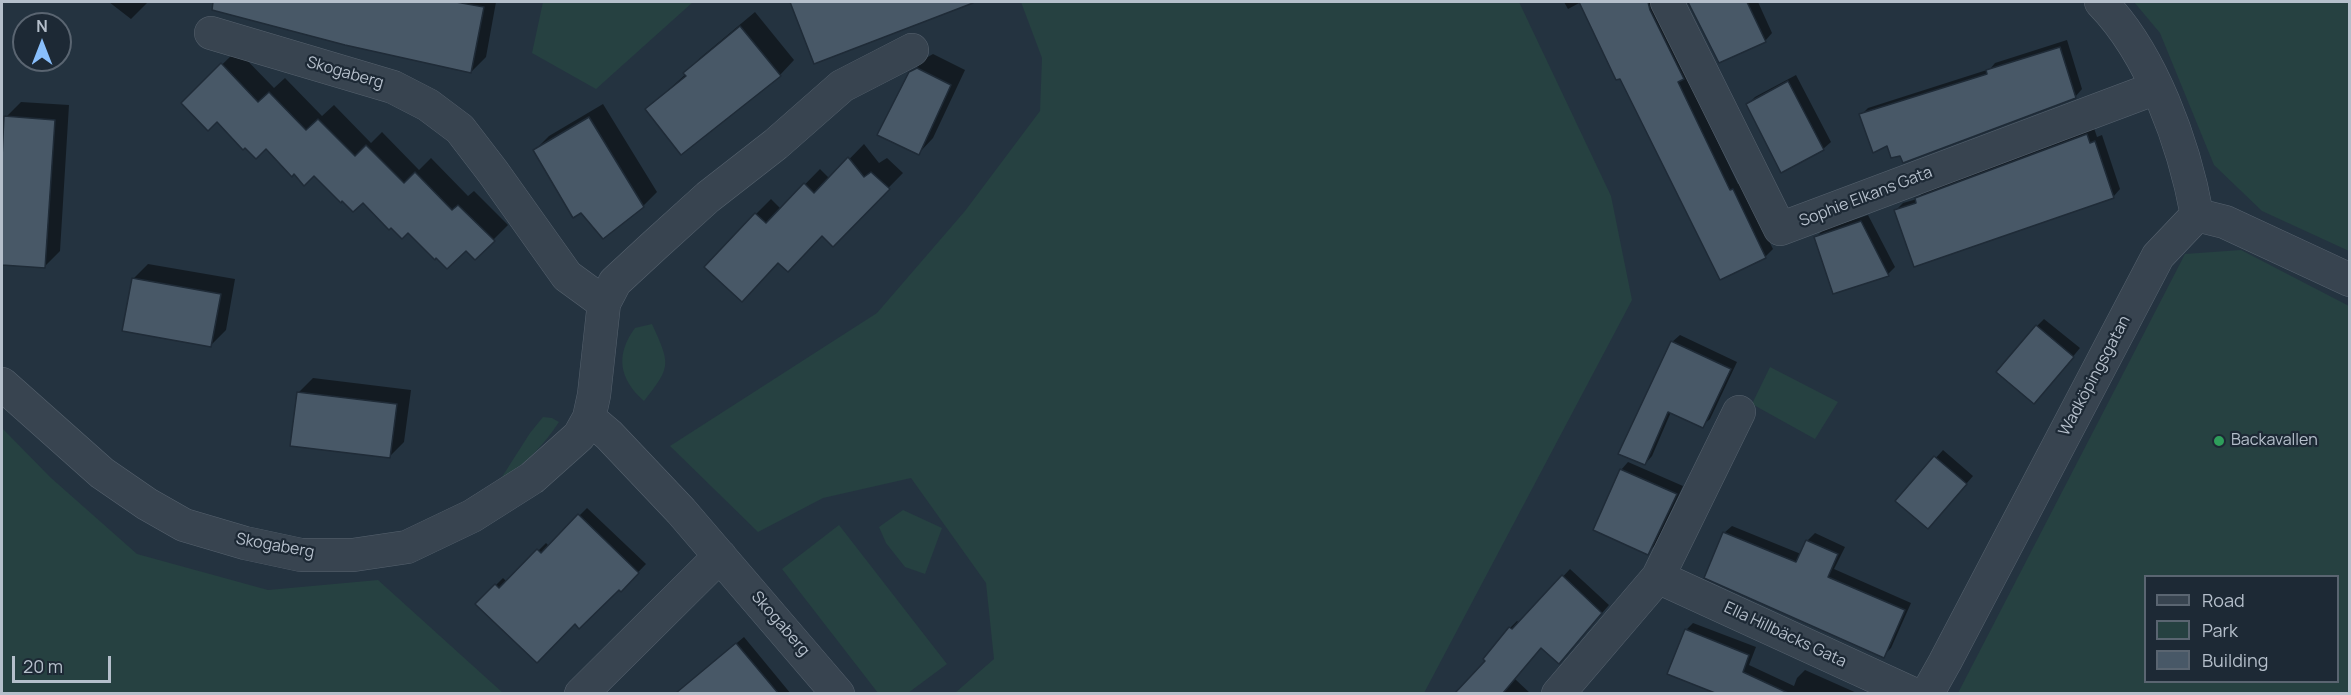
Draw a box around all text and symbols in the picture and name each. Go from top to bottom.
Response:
north arrow [12,12,72,72]
text: N [36,15,48,37]
street label: Skogaberg [304,53,386,93]
street label: Sophie Elkans Gata [1797,163,1935,231]
street label: Wadköpingsgatan [2055,313,2135,439]
place label: Backavallen [2231,431,2318,451]
marker: Backavallen [2212,434,2226,448]
street label: Skogaberg [234,530,316,562]
legend [2144,575,2339,683]
street label: Skogaberg [747,588,813,660]
text: Road [2202,588,2245,612]
street label: Ella Hillbäcks Gata [1721,598,1849,672]
text: Park [2202,618,2238,642]
scale bar [15,644,114,682]
text: Building [2202,648,2268,672]
text: 20 m [23,654,63,678]

